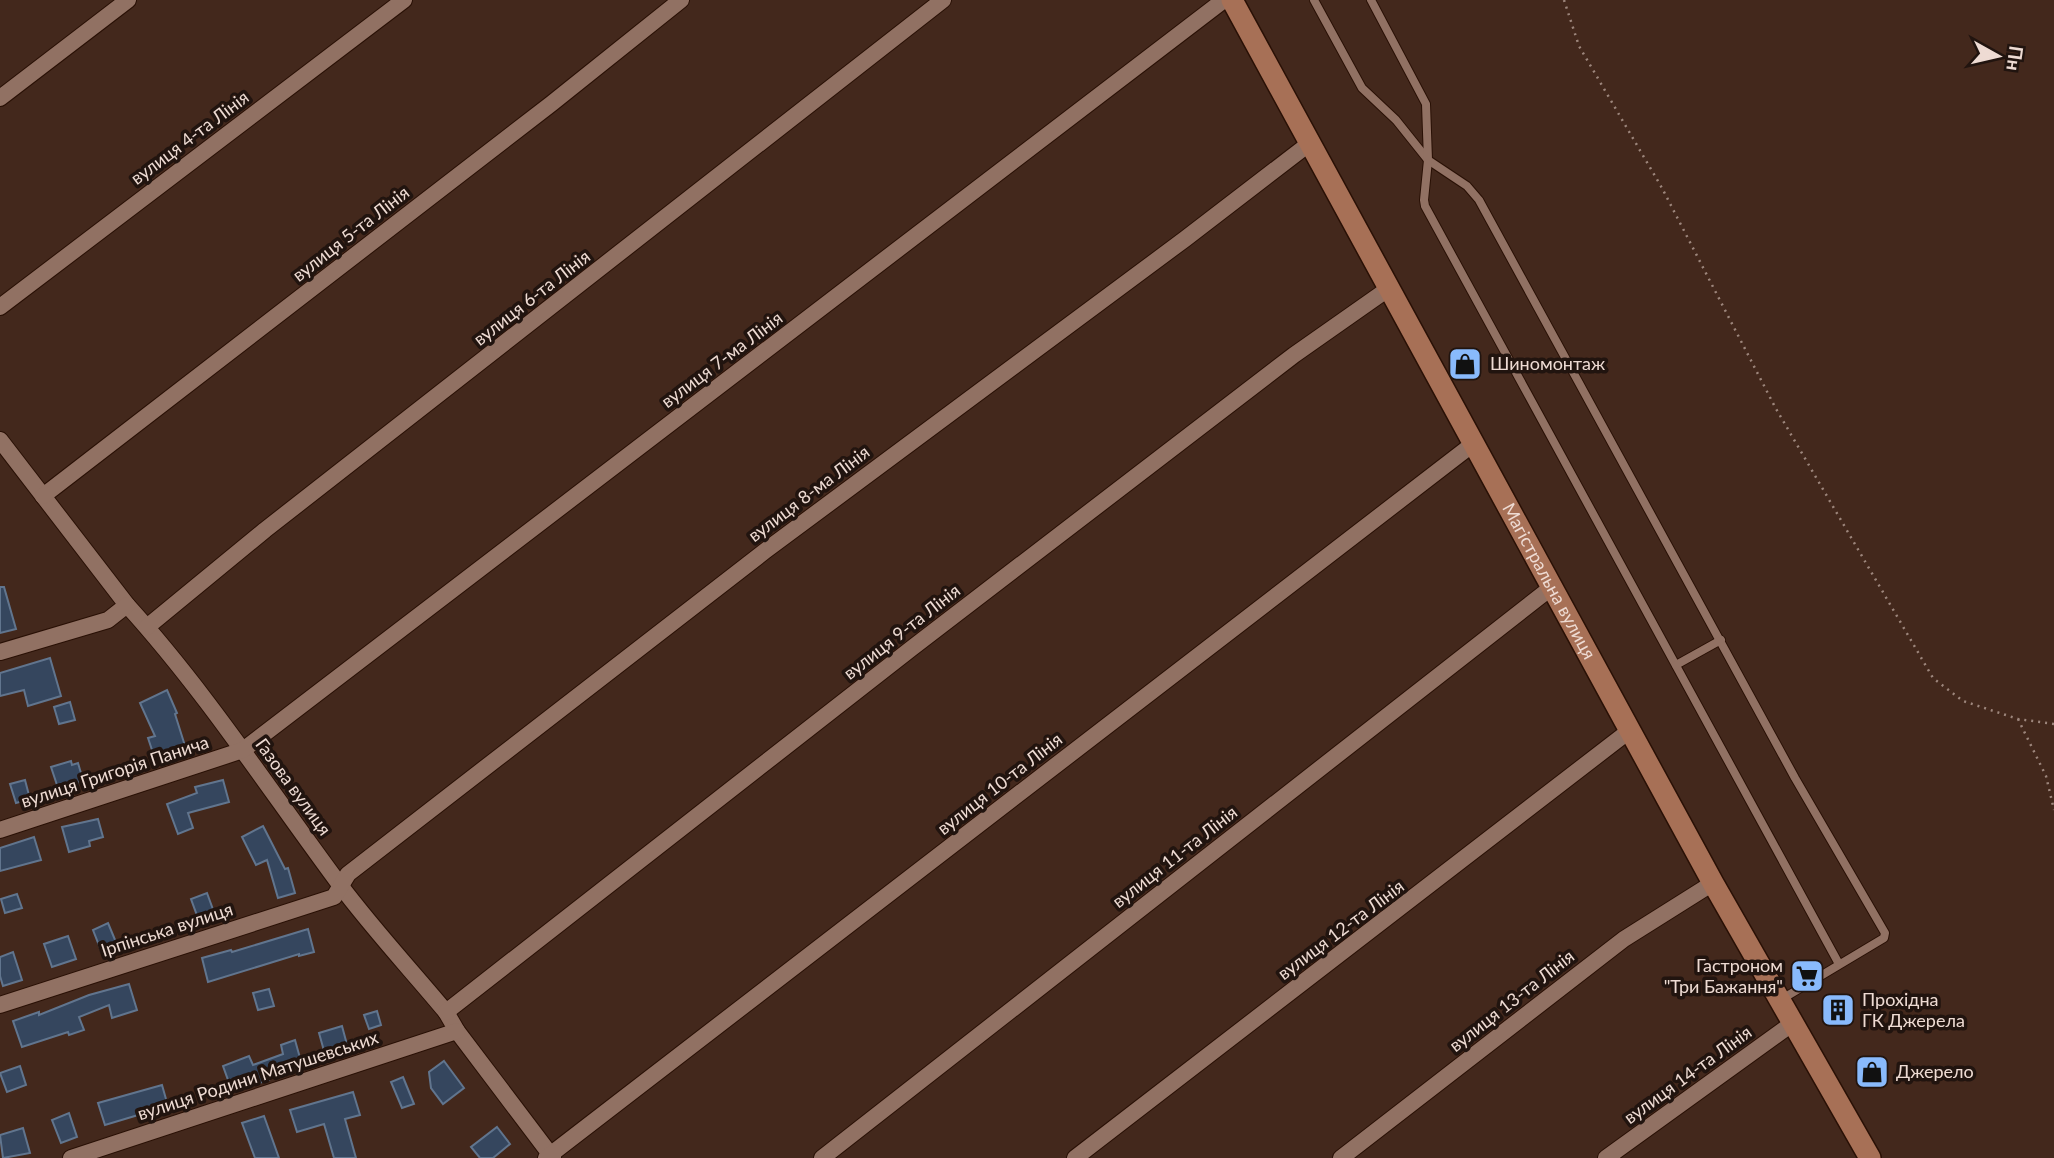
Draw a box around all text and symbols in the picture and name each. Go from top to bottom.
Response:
north arrow [1963,21,2033,91]
text: Пн [2002,45,2028,72]
street label: вулиця 4-та Лінія [126,86,253,189]
street label: вулиця 5-та Лінія [288,181,413,286]
street label: вулиця 6-та Лінія [469,245,594,350]
street label: вулиця 7-ма Лінія [656,306,786,412]
shop icon: Шиномонтаж [1446,345,1484,383]
place label: Шиномонтаж [1490,352,1605,374]
street label: вулиця 8-ма Лінія [743,440,873,546]
street label: Магістральна вулиця [1498,499,1601,663]
street label: вулиця 9-та Лінія [839,579,964,684]
street label: вулиця 10-та Лінія [932,728,1066,839]
street label: вулиця Григорія Панича [18,730,211,812]
street label: Газова вулиця [251,734,336,839]
street label: вулиця 11-та Лінія [1107,801,1241,912]
street label: вулиця 12-та Лінія [1273,874,1408,984]
street label: Ірпінська вулиця [98,897,235,961]
street label: вулиця 13-та Лінія [1444,945,1578,1056]
place label: Гастроном "Три Бажання" [1664,954,1783,997]
supermarket icon: Гастроном "Три Бажання" [1788,957,1826,995]
place label: Прохідна ГК Джерела [1862,988,1965,1031]
building icon: Прохідна ГК Джерела [1819,991,1857,1029]
street label: вулиця 14-та Лінія [1619,1020,1756,1128]
street label: вулиця Родини Матушевських [135,1026,381,1124]
shop icon: Джерело [1853,1053,1891,1091]
place label: Джерело [1896,1060,1974,1082]

